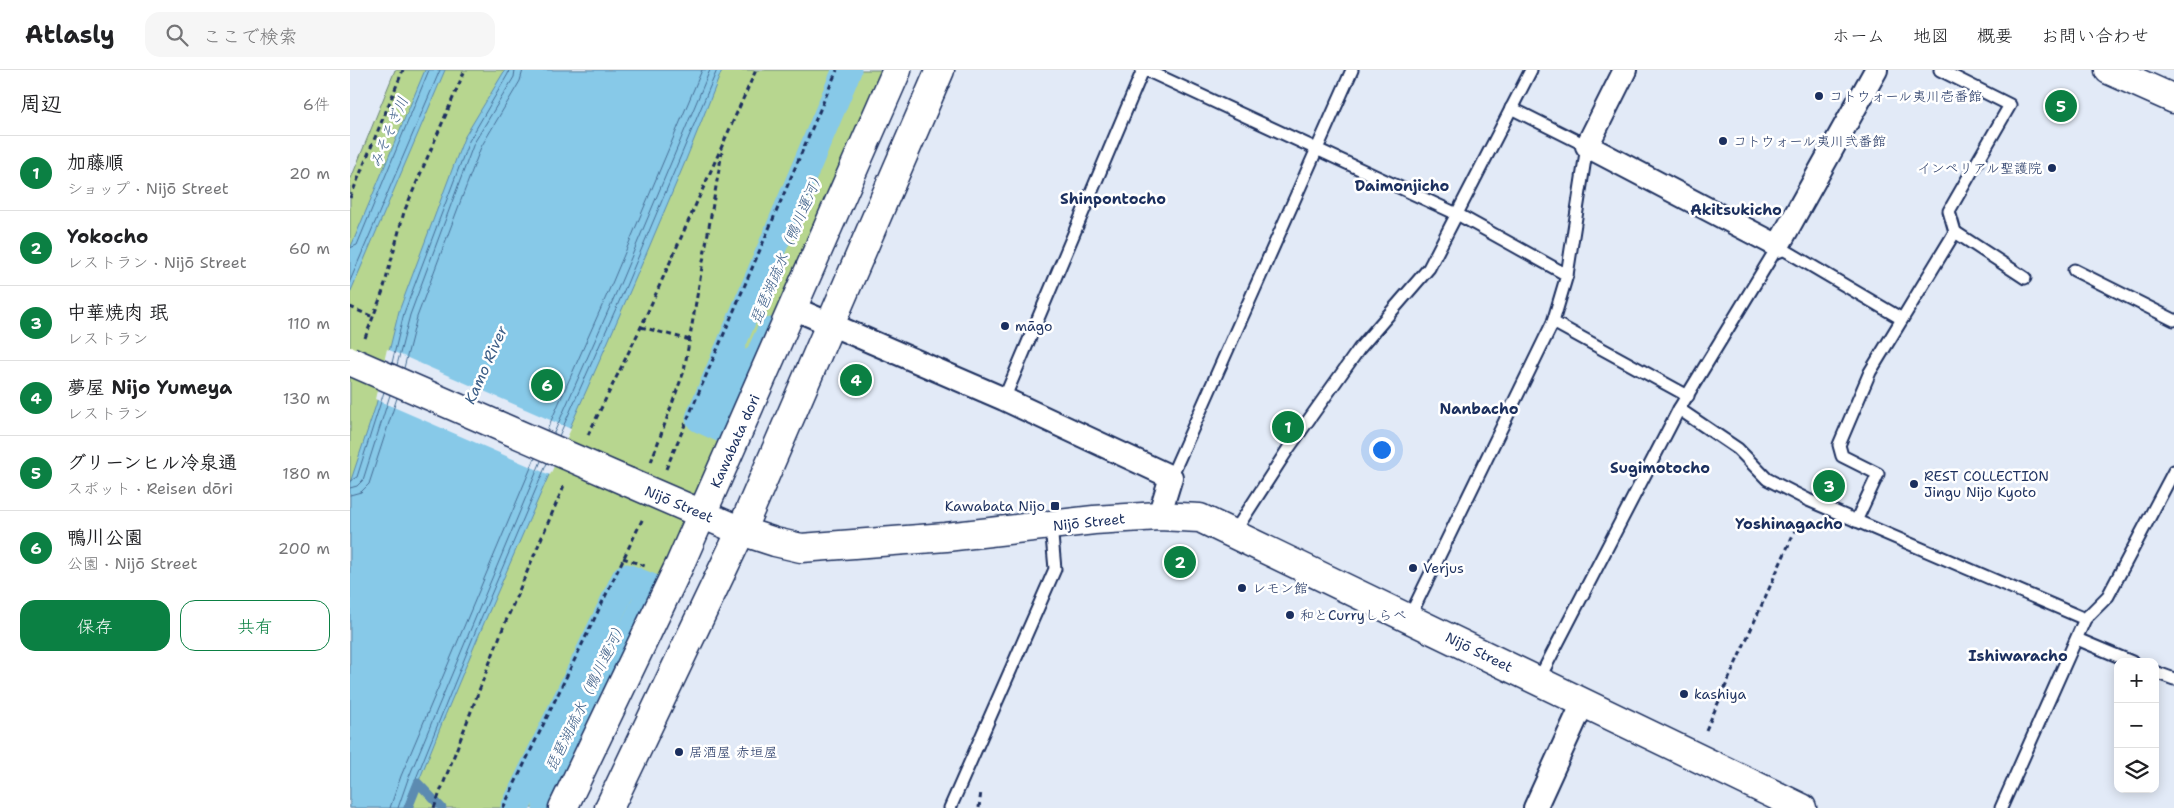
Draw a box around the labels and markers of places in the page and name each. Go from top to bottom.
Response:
place label: コトウォール夷川壱番館 [1829,87,1982,105]
pin: 5 [2045,87,2077,125]
marker: コトウォール夷川壱番館 [1813,90,1825,102]
place label: コトウォール夷川弐番館 [1733,132,1886,150]
marker: コトウォール夷川弐番館 [1717,135,1729,147]
place label: インペリアル聖護院 [1917,159,2042,177]
marker: インペリアル聖護院 [2046,162,2058,174]
place label: māgo [1015,317,1053,335]
marker: māgo [999,320,1011,332]
pin: 4 [840,361,872,399]
pin: 6 [531,366,563,404]
pin: 1 [1272,408,1304,446]
pin: 3 [1813,467,1845,505]
place label: REST COLLECTION Jingu Nijo Kyoto [1924,467,2049,501]
marker: REST COLLECTION Jingu Nijo Kyoto [1908,478,1920,490]
place label: Kawabata Nijo [945,497,1045,515]
marker: Kawabata Nijo [1049,500,1061,512]
pin: 2 [1164,543,1196,581]
place label: Verjus [1423,559,1464,577]
marker: Verjus [1407,562,1419,574]
place label: レモン館 [1252,579,1308,597]
marker: レモン館 [1236,582,1248,594]
place label: 和とCurryしらべ [1300,606,1407,624]
marker: 和とCurryしらべ [1284,609,1296,621]
place label: kashiya [1694,685,1746,703]
marker: kashiya [1678,688,1690,700]
place label: 居酒屋 赤垣屋 [689,743,778,761]
marker: 居酒屋 赤垣屋 [673,746,685,758]

